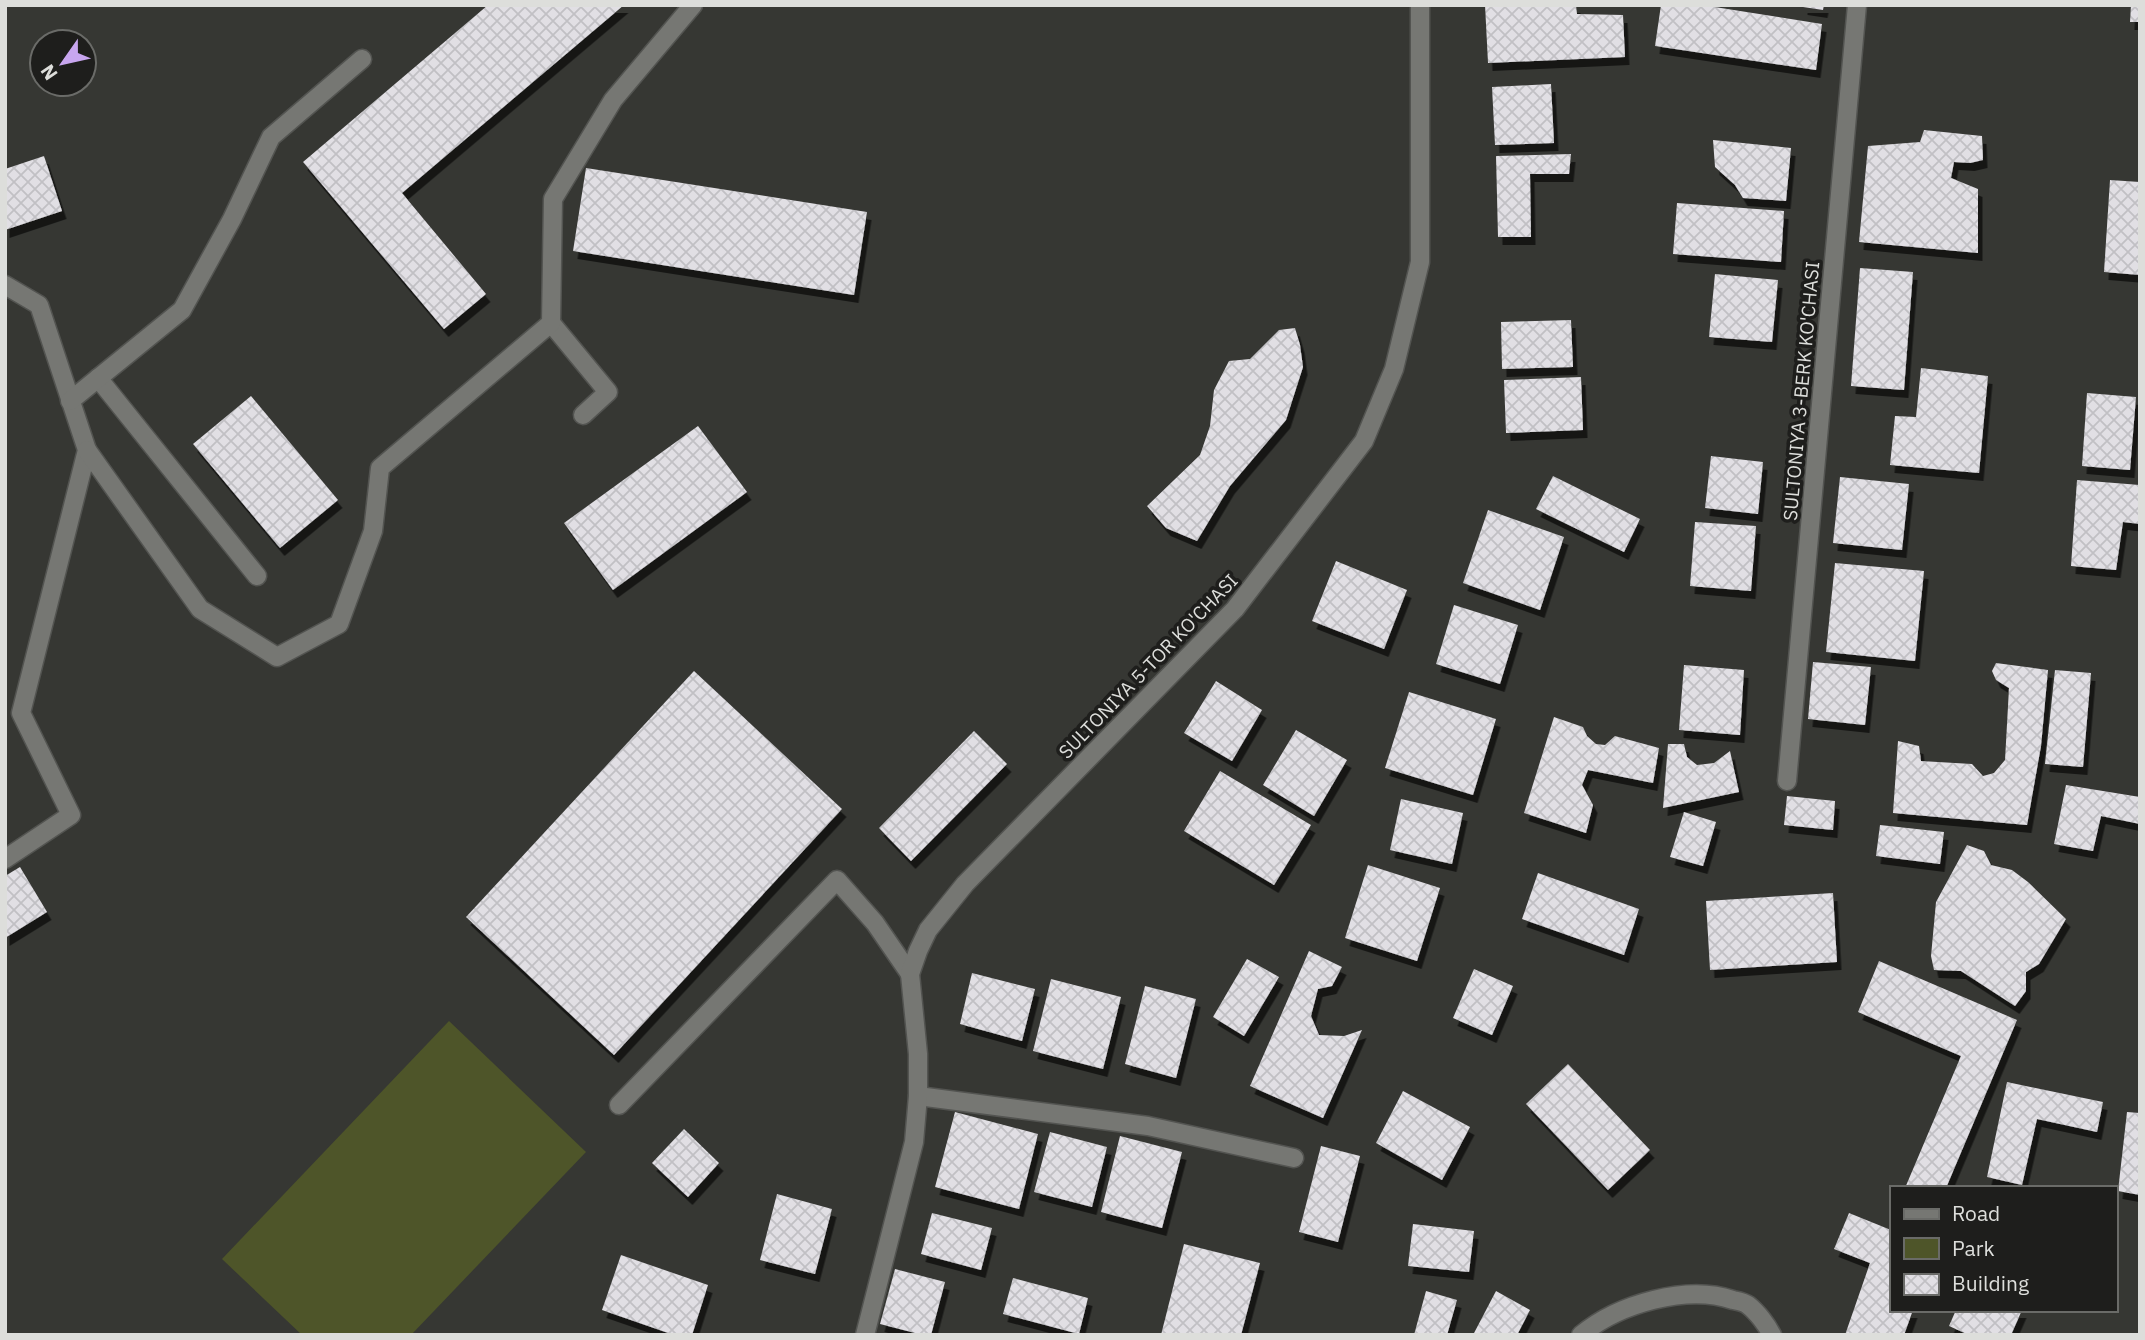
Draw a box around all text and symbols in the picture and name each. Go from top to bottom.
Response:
north arrow [28,28,98,98]
text: N [35,60,63,85]
street label: SULTONIYA 3-BERK KO'CHASI [1778,260,1824,522]
street label: SULTONIYA 5-TOR KO'CHASI [1053,569,1243,763]
legend [1890,1186,2117,1312]
text: Road [1952,1199,2000,1227]
text: Park [1952,1234,1995,1262]
text: Building [1952,1269,2029,1297]

